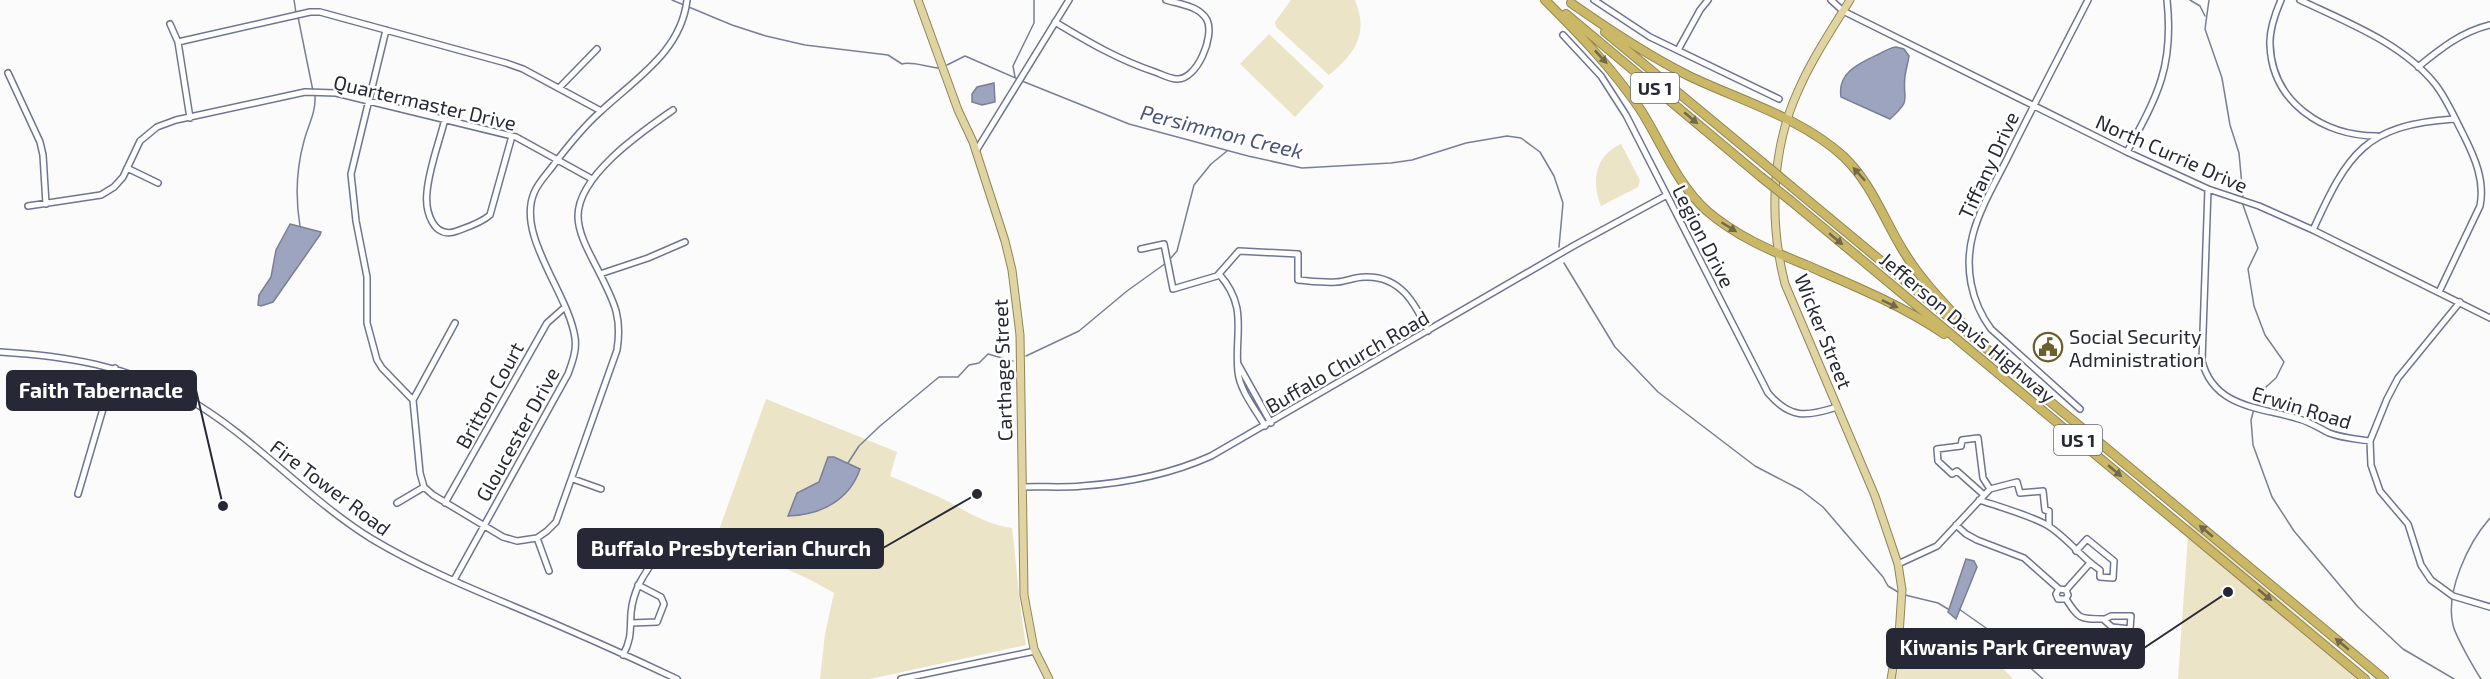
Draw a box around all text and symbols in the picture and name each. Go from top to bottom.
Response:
one-way arrow [1593,49,1607,63]
street label: Quartermaster Drive [331,69,519,135]
road number: US 1 [1631,73,1679,103]
water label: Persimmon Creek [1138,99,1306,163]
street label: Tiffany Drive [1953,108,2023,222]
street label: North Currie Drive [2092,109,2252,197]
one-way arrow [1683,111,1698,123]
one-way arrow [1853,167,1867,181]
street label: Legion Drive [1668,181,1740,291]
one-way arrow [1721,222,1737,233]
one-way arrow [1828,232,1844,245]
street label: Jefferson Davis Highway [1875,247,2061,408]
street label: Wicker Street [1790,270,1858,392]
street label: Carthage Street [988,298,1016,442]
one-way arrow [1881,299,1898,308]
street label: Buffalo Church Road [1261,304,1433,418]
place label: Social Security Administration [2069,324,2204,371]
public building icon: Social Security Administration [2032,331,2064,363]
street label: Britton Court [450,337,528,452]
street label: Gloucester Drive [470,363,564,505]
callout: Faith Tabernacle [7,371,196,410]
text: Faith Tabernacle [19,377,183,402]
street label: Erwin Road [2249,380,2355,434]
road number: US 1 [2054,425,2102,455]
street label: Fire Tower Road [266,434,396,540]
one-way arrow [2107,464,2123,477]
one-way arrow [2199,525,2214,538]
callout: Buffalo Presbyterian Church [578,529,883,568]
text: Buffalo Presbyterian Church [591,535,871,561]
one-way arrow [2257,589,2273,602]
callout: Kiwanis Park Greenway [1887,629,2144,668]
text: Kiwanis Park Greenway [1899,634,2133,660]
one-way arrow [2335,638,2350,651]

